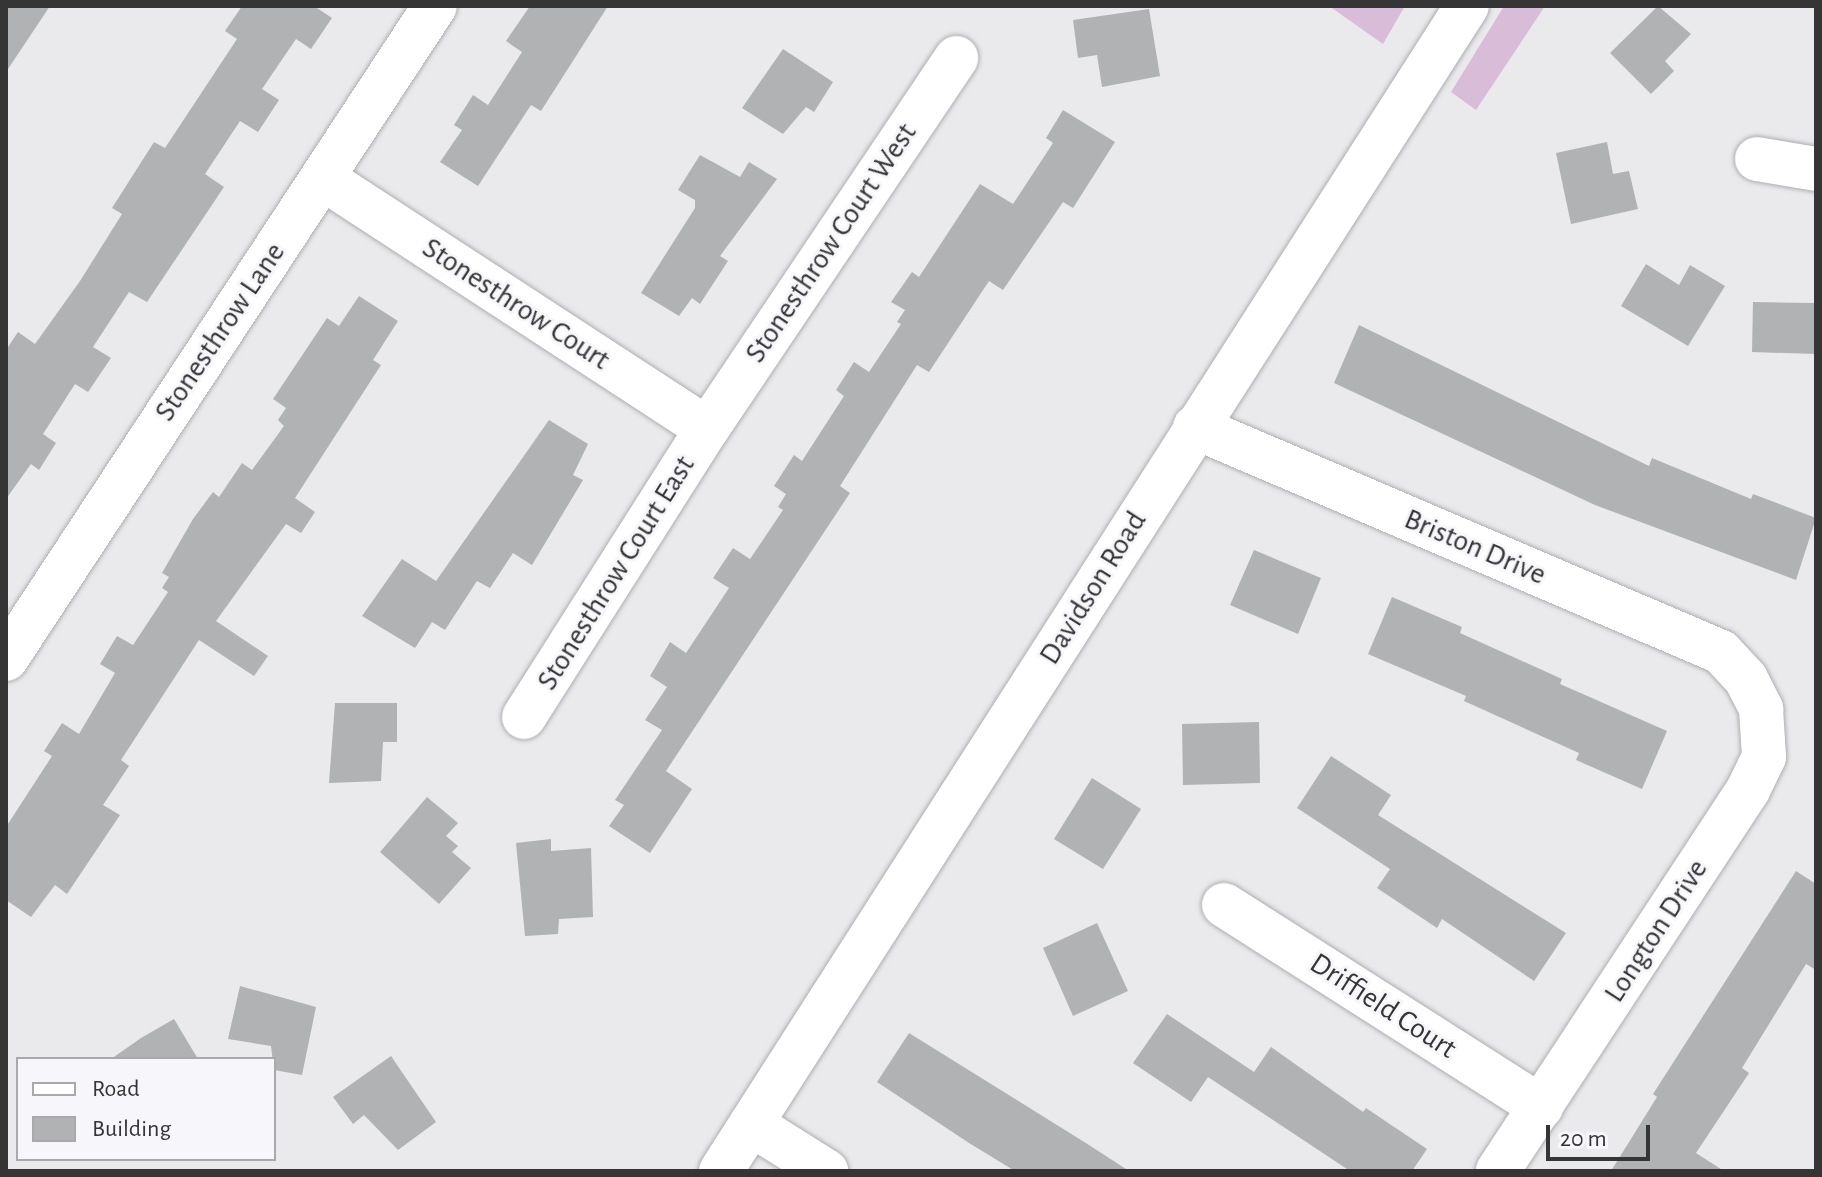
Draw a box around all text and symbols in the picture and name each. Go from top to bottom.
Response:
street label: Stonesthrow Court West [737,116,925,370]
street label: Stonesthrow Court [416,230,616,378]
street label: Stonesthrow Lane [147,236,293,428]
street label: Stonesthrow Court East [529,449,703,697]
street label: Briston Drive [1399,501,1551,593]
street label: Davidson Road [1032,505,1154,671]
street label: Longton Drive [1597,853,1715,1009]
street label: Driffield Court [1303,945,1463,1067]
legend [16,1057,276,1161]
text: Road [92,1077,140,1101]
scale bar [1550,1109,1654,1159]
text: Building [92,1117,171,1141]
text: 20 m [1560,1127,1607,1151]

